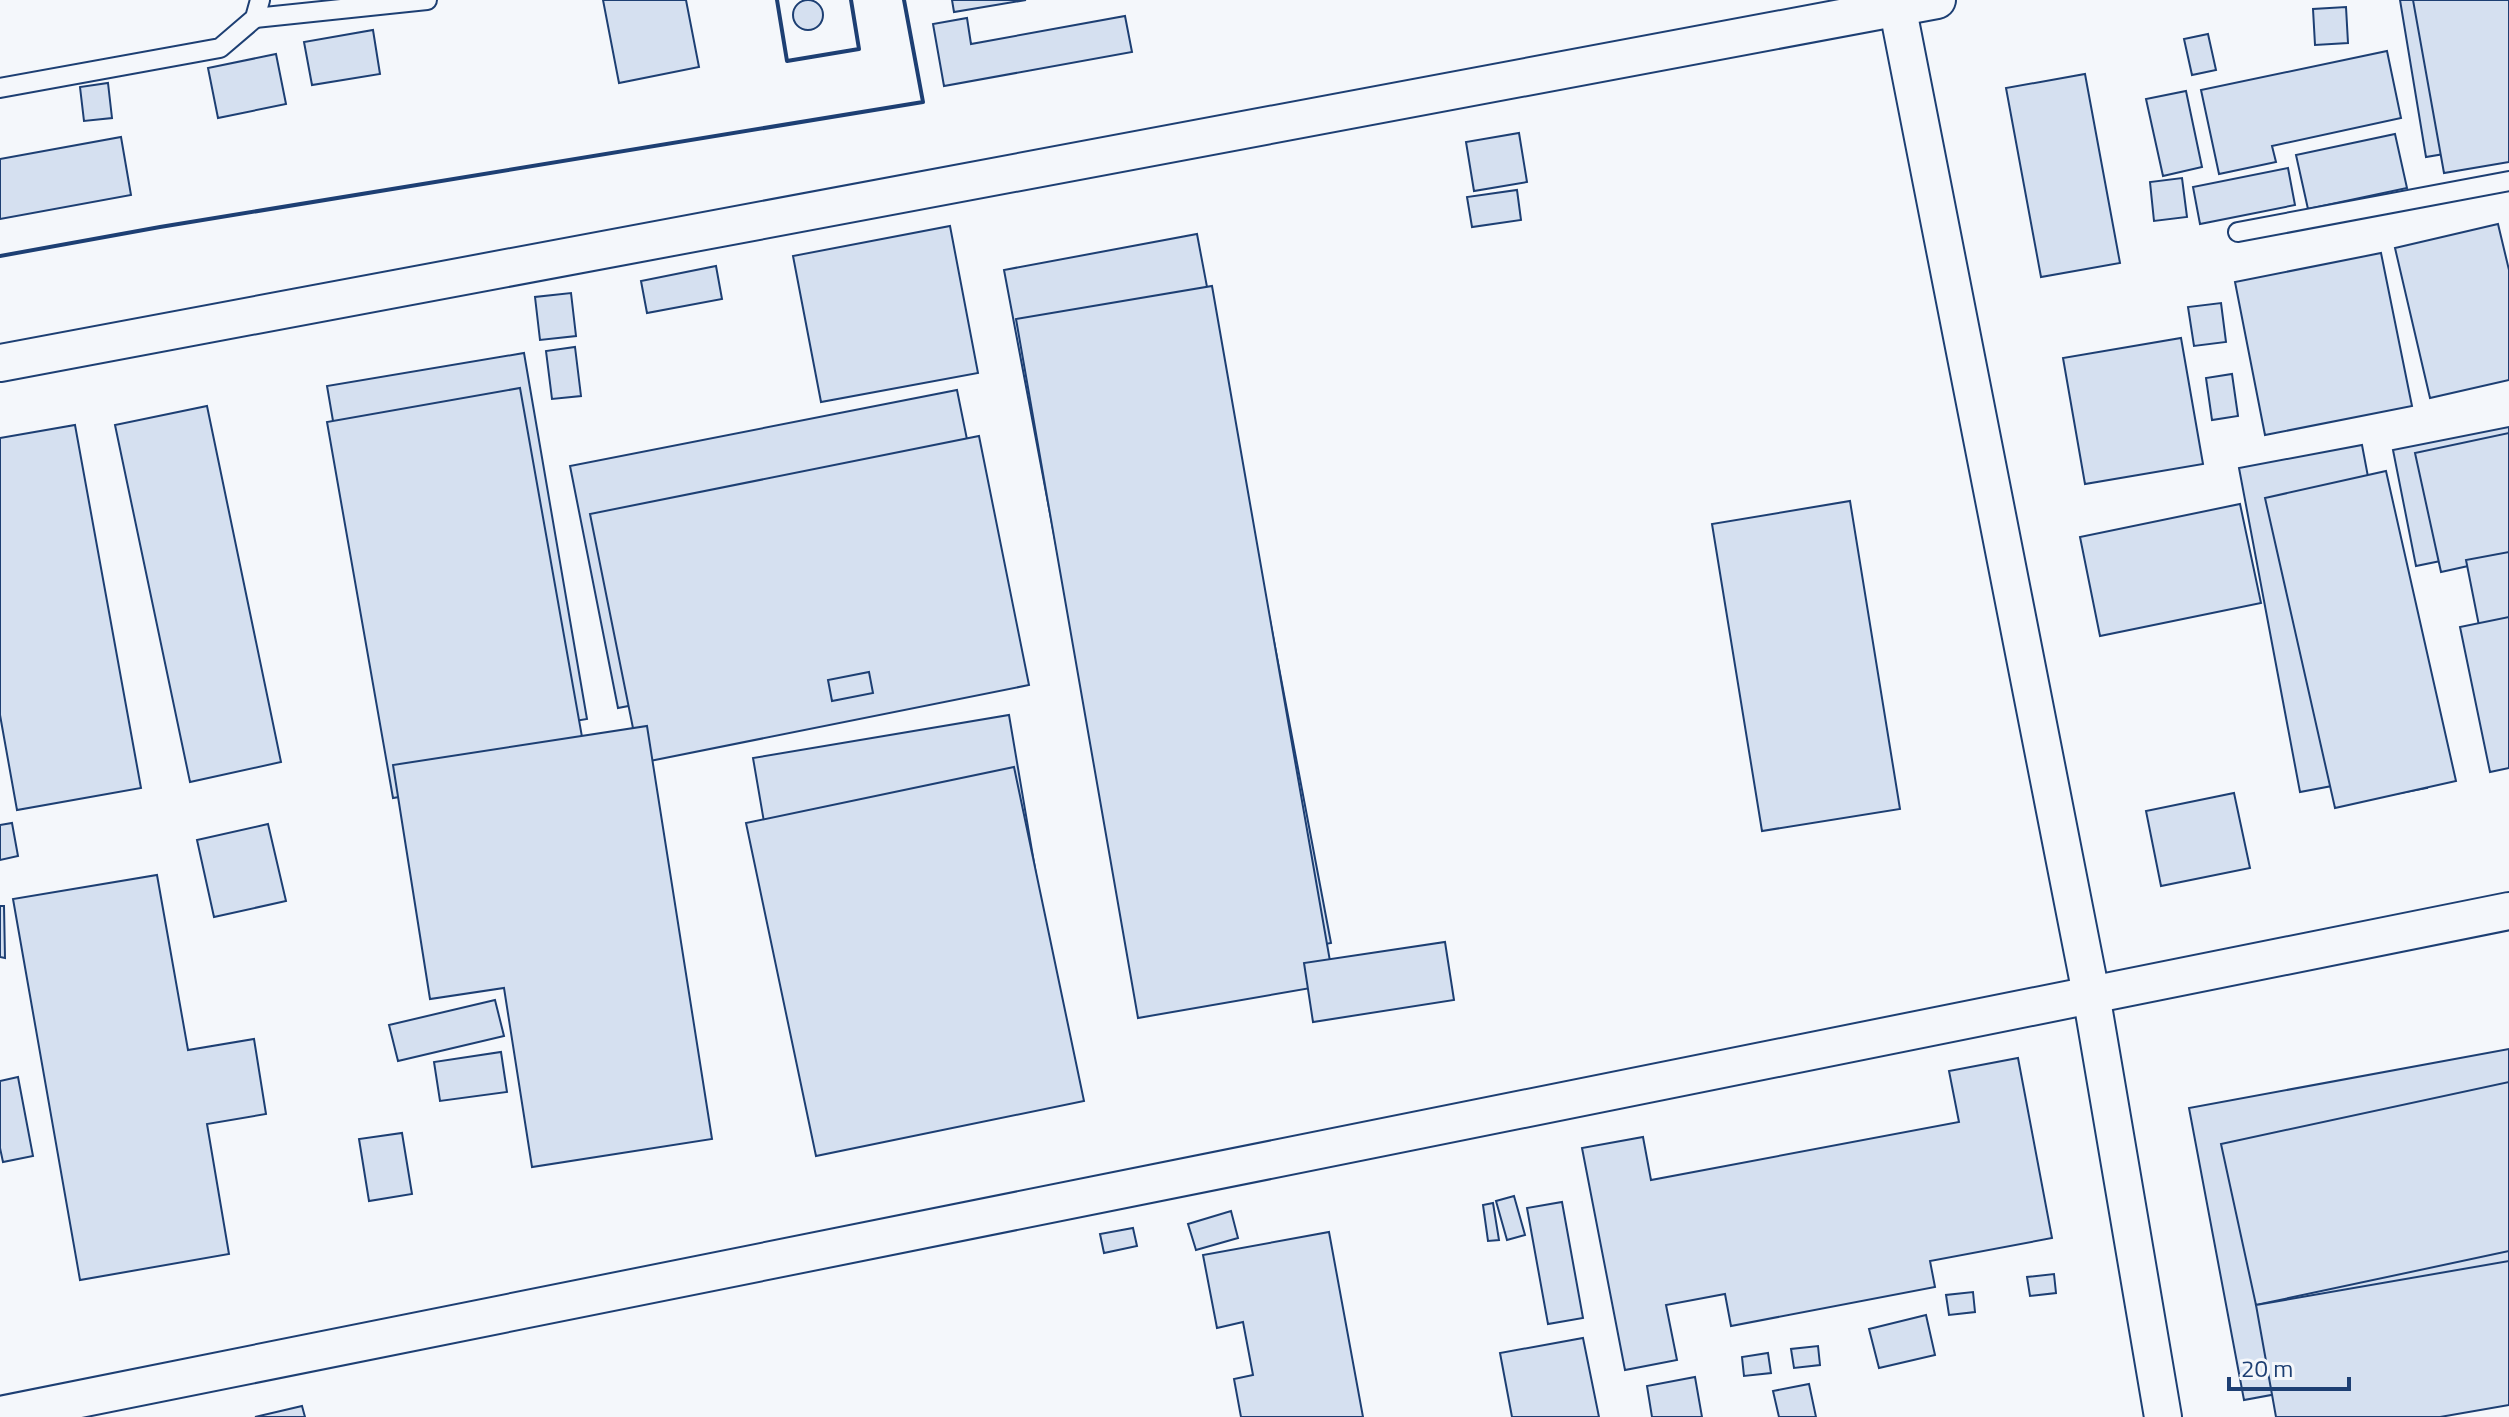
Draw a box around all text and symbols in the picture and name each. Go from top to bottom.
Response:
scale bar [2229,1341,2349,1391]
text: 20 m [2241,1350,2293,1386]

